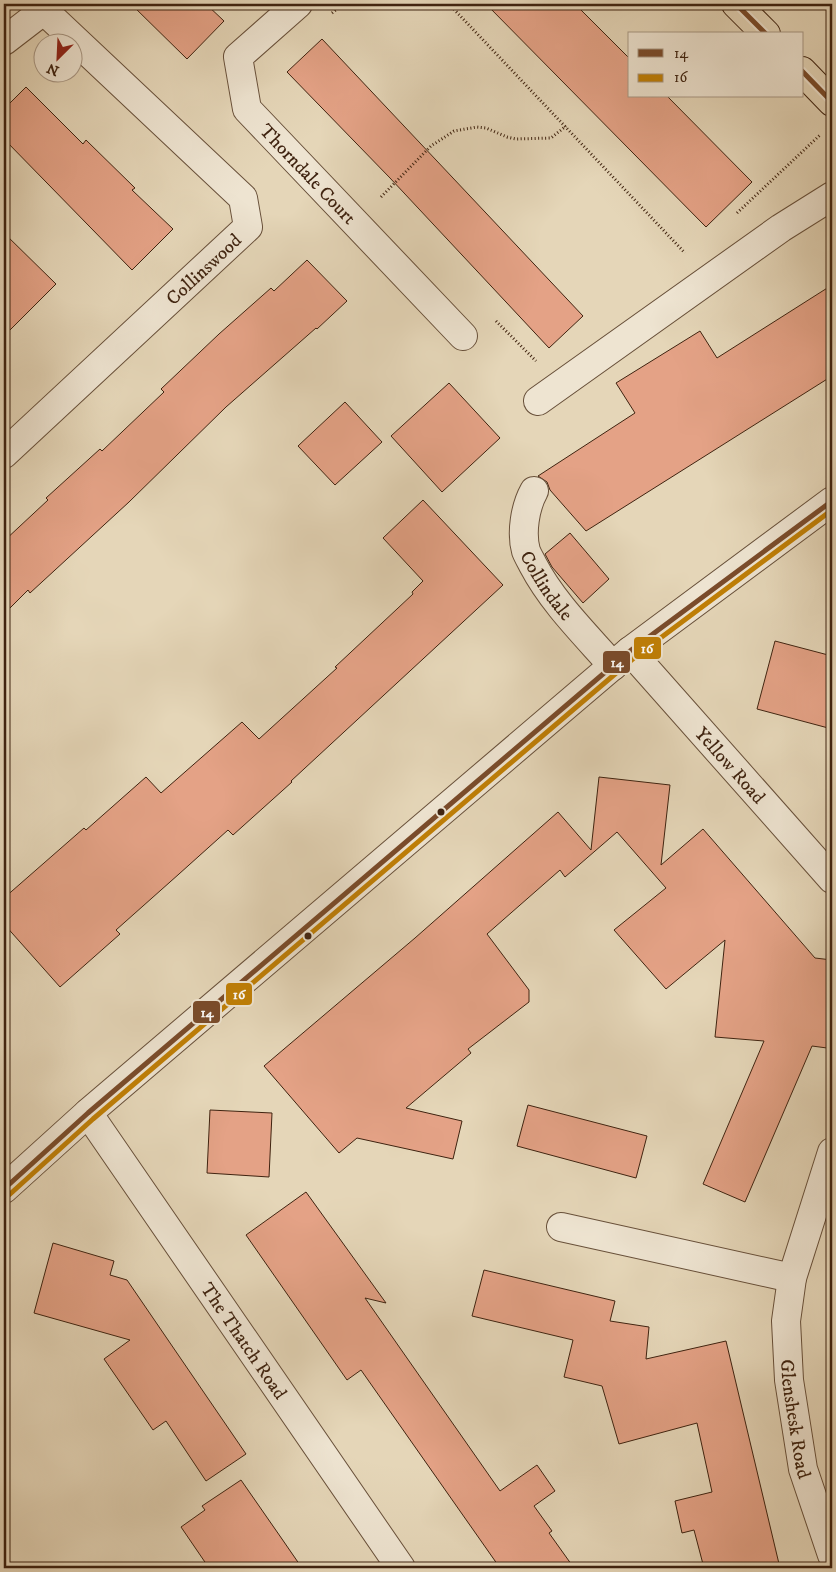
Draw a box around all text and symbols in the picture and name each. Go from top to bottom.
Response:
north arrow [32,32,82,82]
legend [628,32,804,98]
text: 14 [674,44,689,63]
text: N [44,58,62,80]
text: 16 [674,68,688,87]
street label: Thorndale Court [254,120,360,230]
street label: Collinswood [162,229,247,310]
street label: Collindale [515,547,577,626]
line badge: 16 [633,636,662,660]
text: 16 [641,640,654,658]
line badge: 14 [602,650,631,674]
text: 14 [610,654,625,672]
street label: Yellow Road [690,723,770,809]
unlabelled marker [436,807,446,817]
unlabelled marker [303,931,313,941]
line badge: 16 [225,982,253,1006]
text: 16 [233,986,246,1004]
line badge: 14 [192,1000,221,1024]
text: 14 [200,1004,215,1022]
street label: The Thatch Road [195,1279,292,1404]
street label: Glenshesk Road [775,1359,816,1482]

